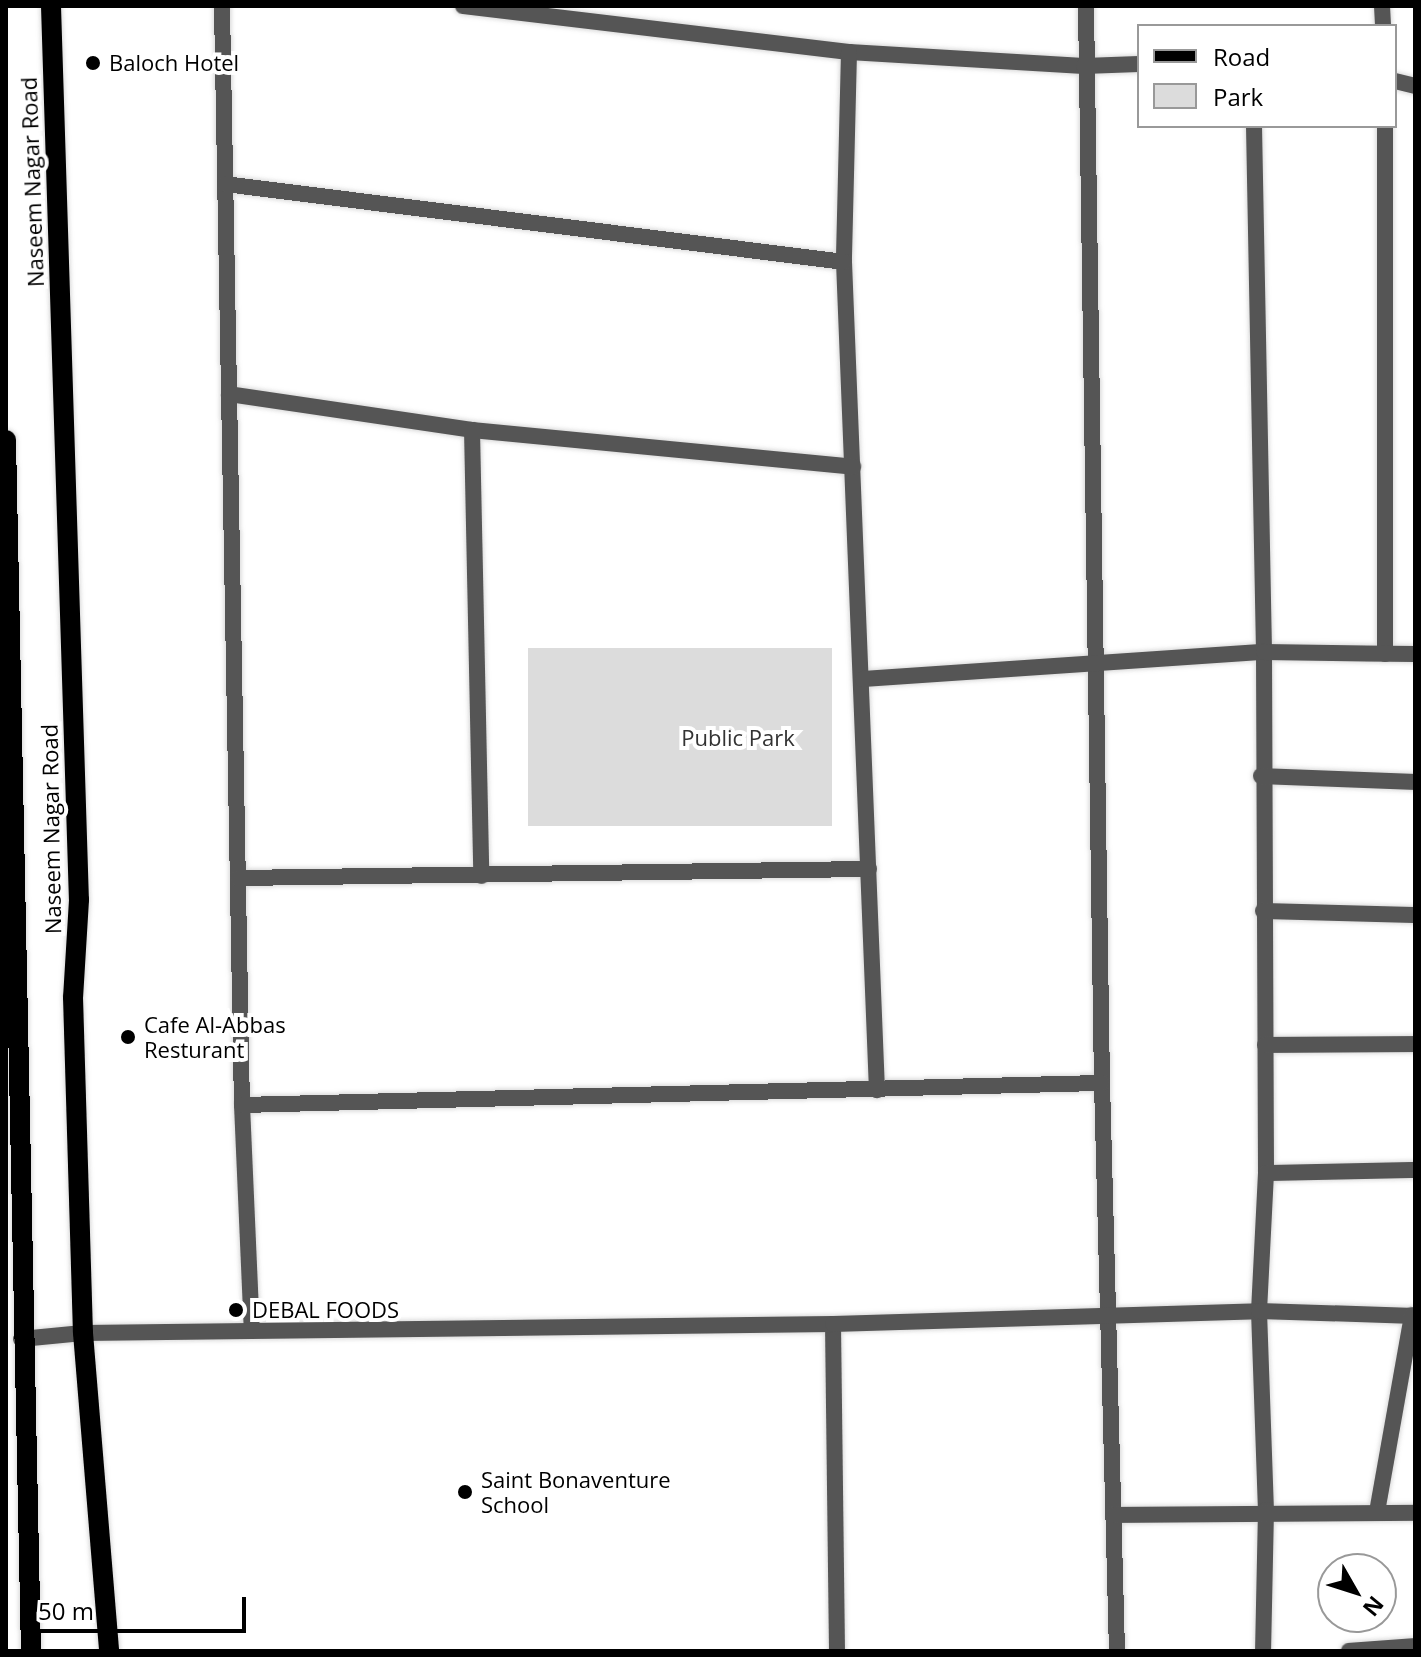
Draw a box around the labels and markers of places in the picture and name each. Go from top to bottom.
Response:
place label: Baloch Hotel [109,50,239,76]
marker: Baloch Hotel [84,54,102,72]
place label: Cafe Al-Abbas Resturant [144,1011,286,1062]
marker: Cafe Al-Abbas Resturant [119,1028,137,1046]
place label: DEBAL FOODS [252,1297,399,1323]
marker: DEBAL FOODS [227,1301,245,1319]
place label: Saint Bonaventure School [481,1466,671,1518]
marker: Saint Bonaventure School [456,1483,474,1501]

